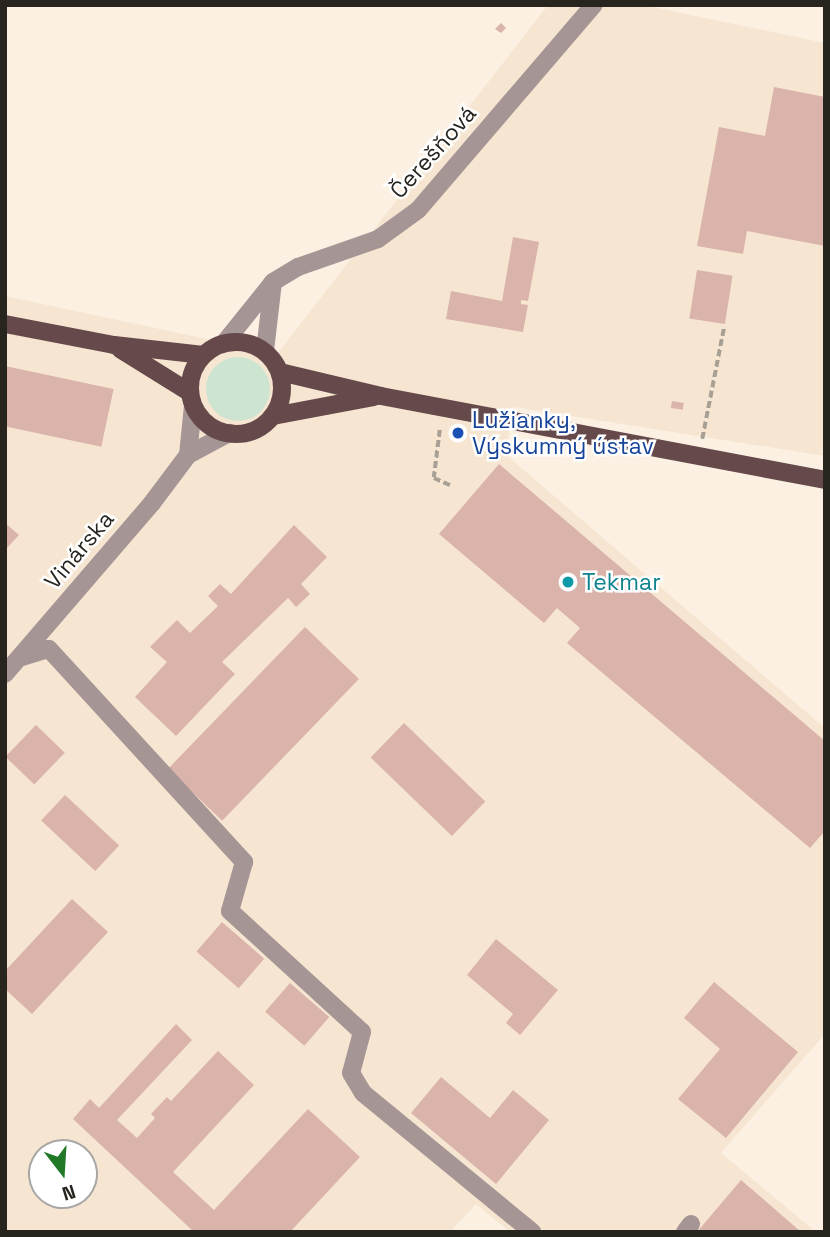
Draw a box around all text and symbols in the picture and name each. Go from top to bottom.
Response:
street label: Čerešňová [384,100,482,204]
place label: Lužianky, Výskumný ústav [472,406,654,460]
marker: Lužianky, Výskumný ústav [450,425,466,441]
street label: Vinárska [39,505,119,595]
place label: Tekmar [582,568,661,596]
marker: Tekmar [560,574,576,590]
north arrow [28,1139,98,1209]
text: N [59,1179,78,1206]

